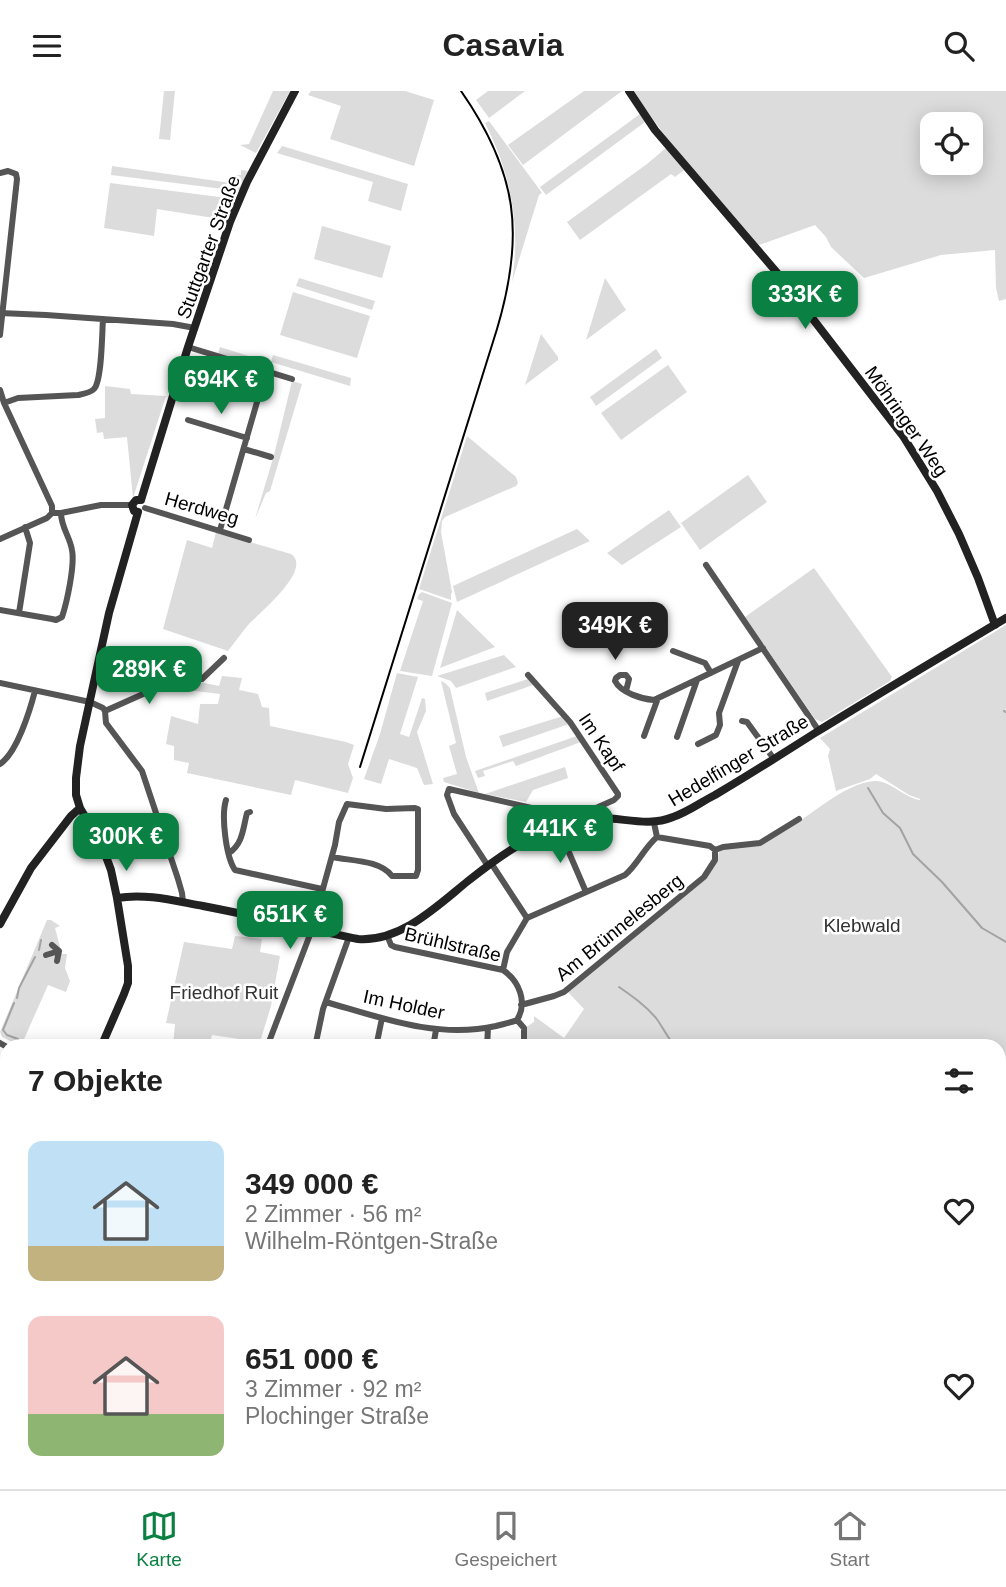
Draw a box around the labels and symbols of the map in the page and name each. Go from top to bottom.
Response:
street label: Stuttgarter Straße [173,173,244,322]
pin: 333K € [748,271,862,331]
pin: 694K € [164,357,278,416]
street label: Möhringer Weg [861,362,952,480]
street label: Herdweg [162,488,241,529]
pin: 349K € [558,603,672,662]
pin: 289K € [92,647,206,706]
street label: Im Kapf [575,709,629,776]
street label: Hedelfinger Straße [665,710,812,810]
pin: 441K € [503,805,617,865]
pin: 300K € [69,813,183,873]
street label: Am Brünnelesberg [552,870,687,985]
pin: 651K € [233,891,347,951]
park label: Klebwald [823,915,901,936]
street label: Brühlstraße [403,923,503,966]
park label: Friedhof Ruit [170,982,279,1003]
street label: Im Holder [361,986,447,1023]

